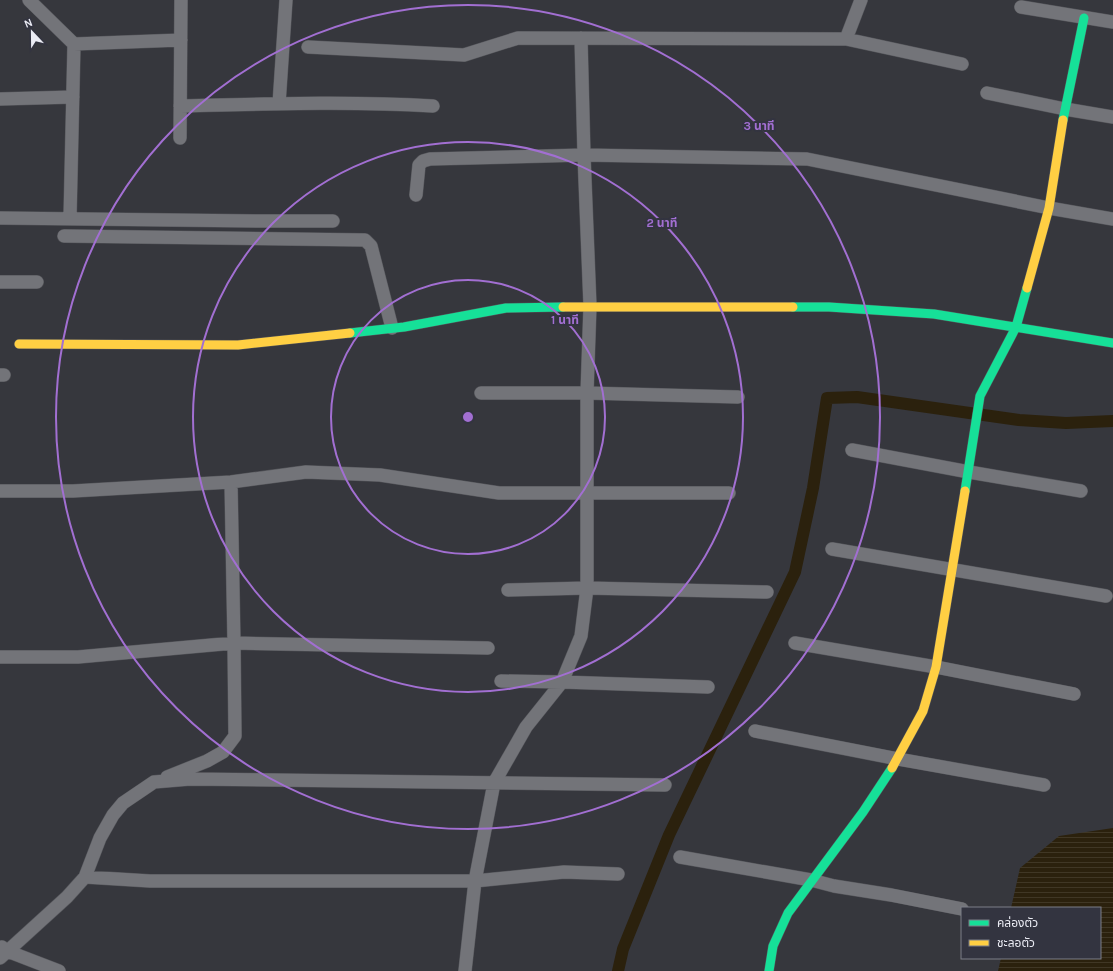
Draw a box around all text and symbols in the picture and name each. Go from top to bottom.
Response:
north arrow [12,12,52,52]
text: N [22,16,35,31]
text: 3 นาที [743,119,775,133]
text: 2 นาที [647,216,678,230]
text: 1 นาที [551,313,579,327]
centre of rings [461,410,475,424]
legend [961,907,1101,959]
text: คล่องตัว [997,916,1038,930]
text: ชะลอตัว [997,936,1035,950]

